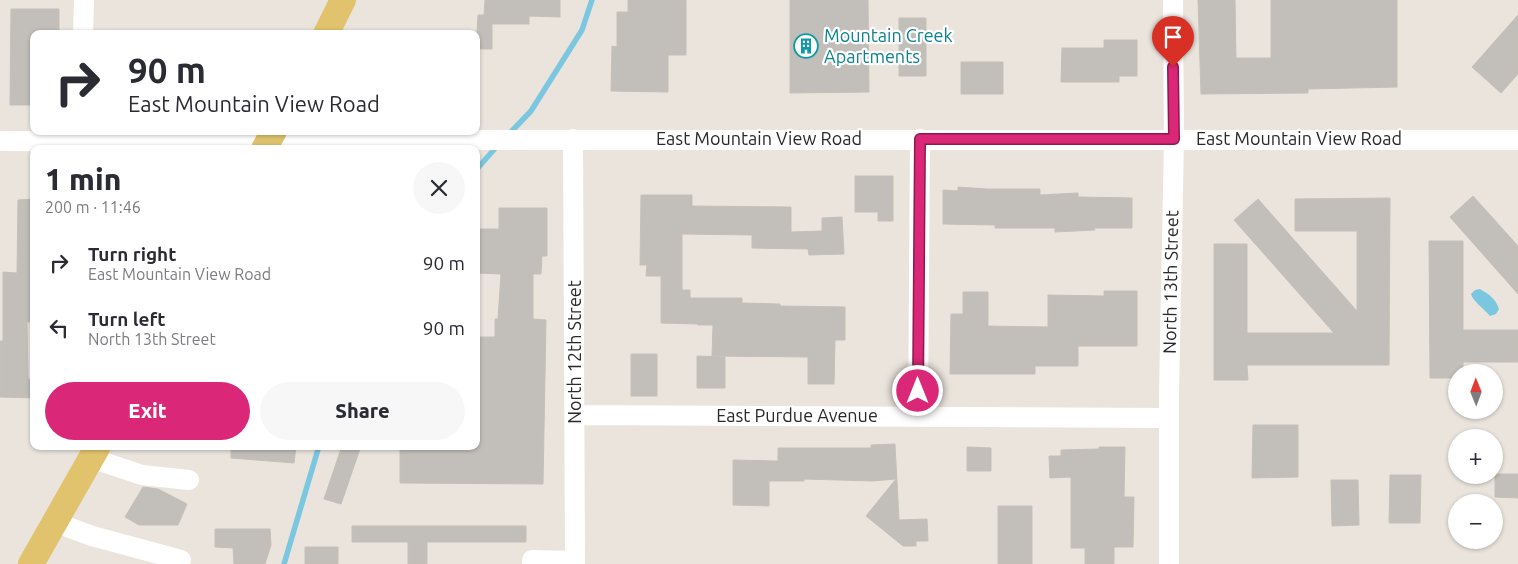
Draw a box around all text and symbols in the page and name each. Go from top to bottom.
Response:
pin [1152,16,1194,67]
icon: arrive [1159,23,1187,51]
place label: Mountain Creek Apartments [824,25,953,66]
building icon: Mountain Creek Apartments [793,33,819,59]
icon: right [45,50,110,115]
text: 90 m [128,50,206,90]
text: East Mountain View Road [128,91,380,116]
street label: East Mountain View Road [656,128,862,148]
street label: East Mountain View Road [1196,128,1402,148]
text: 1 min [45,162,121,196]
button: close [413,162,465,214]
text: 200 m · 11:46 [45,198,141,216]
street label: North 13th Street [1159,210,1181,354]
text: Turn right [88,243,176,265]
icon: right [45,249,73,277]
text: 90 m [423,252,465,274]
text: East Mountain View Road [88,265,271,283]
street label: North 12th Street [564,280,584,424]
text: Turn left [88,308,166,330]
icon: left [45,314,73,342]
text: 90 m [423,317,465,339]
text: North 13th Street [88,330,216,348]
position arrow [891,364,943,416]
north arrow [1448,364,1502,419]
map controls [1448,364,1503,549]
button: Exit [45,382,250,440]
button: Share [260,382,465,440]
street label: East Purdue Avenue [716,405,878,425]
button: + [1448,429,1503,484]
button: − [1448,494,1503,549]

